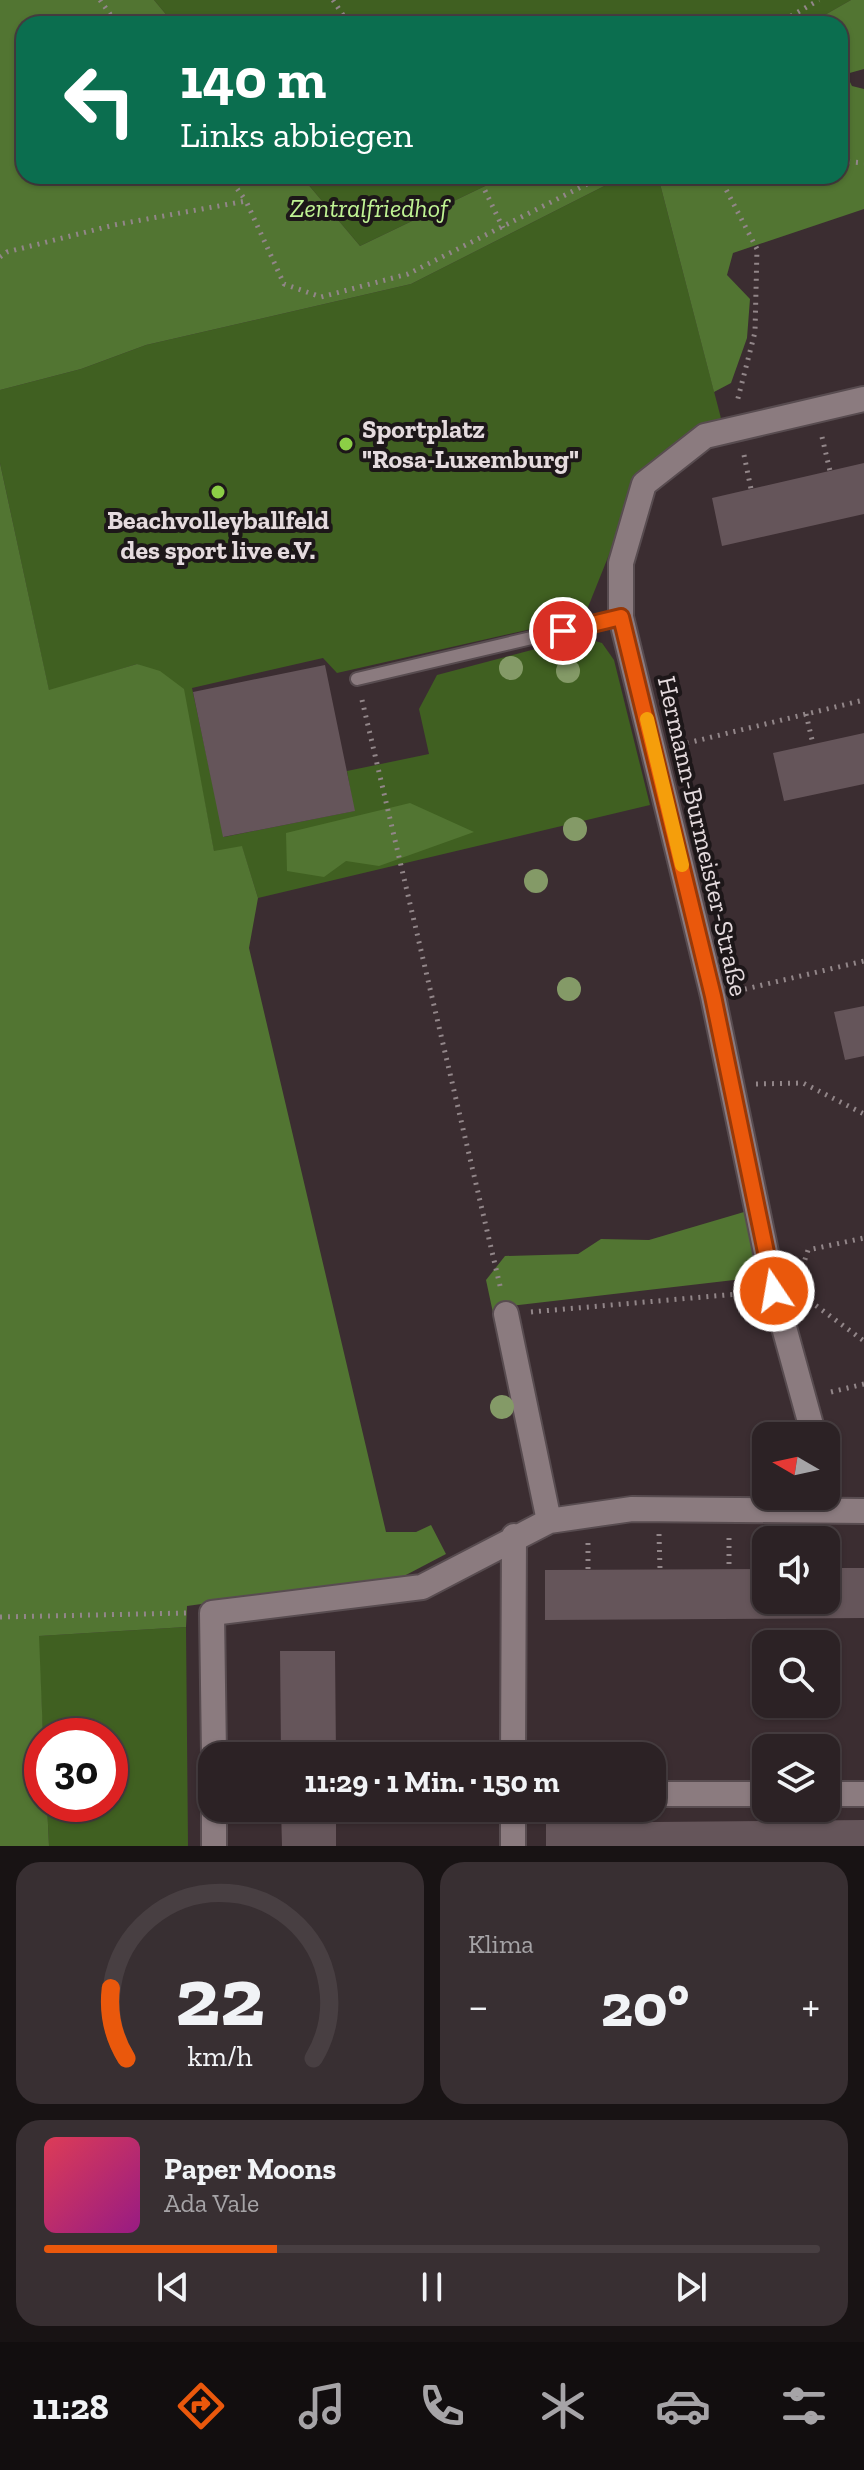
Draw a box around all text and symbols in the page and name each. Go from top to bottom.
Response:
text: 140 m [180,45,326,112]
icon: left [48,48,152,152]
text: Links abbiegen [180,113,413,156]
park label: Zentralfriedhof [290,192,451,224]
place label: Sportplatz "Rosa-Luxemburg" [362,413,579,475]
marker: Sportplatz "Rosa-Luxemburg" [337,435,355,453]
marker: Beachvolleyballfeld des sport live e.V. [209,483,227,501]
place label: Beachvolleyballfeld des sport live e.V. [107,504,329,566]
pin [529,597,597,665]
icon: arrive [541,609,585,653]
street label: Hermann-Burmeister-Straße [651,673,755,999]
position arrow [732,1249,816,1333]
north arrow [752,1422,840,1510]
map controls [752,1422,840,1822]
button: sound [752,1526,840,1614]
button: search [752,1630,840,1718]
speed limit sign: 30 [24,1718,128,1822]
button: layers [752,1734,840,1822]
text: 11:29 · 1 Min. · 150 m [304,1764,560,1800]
text: Klima [468,1928,534,1960]
text: 22 [175,1946,265,2046]
text: 20° [601,1969,689,2041]
text: − [468,1979,489,2032]
text: + [801,1979,820,2032]
text: km/h [187,2039,253,2073]
text: Paper Moons [164,2151,336,2187]
text: Ada Vale [164,2187,259,2219]
icon: previous [151,2265,195,2309]
icon: pause [410,2265,454,2309]
icon: next [669,2265,713,2309]
icon: directions [173,2378,229,2434]
icon: music [294,2378,350,2434]
icon: phone [414,2378,470,2434]
icon: climate [535,2378,591,2434]
icon: car [655,2378,711,2434]
icon: filters [776,2378,832,2434]
text: 11:28 [32,2385,109,2428]

